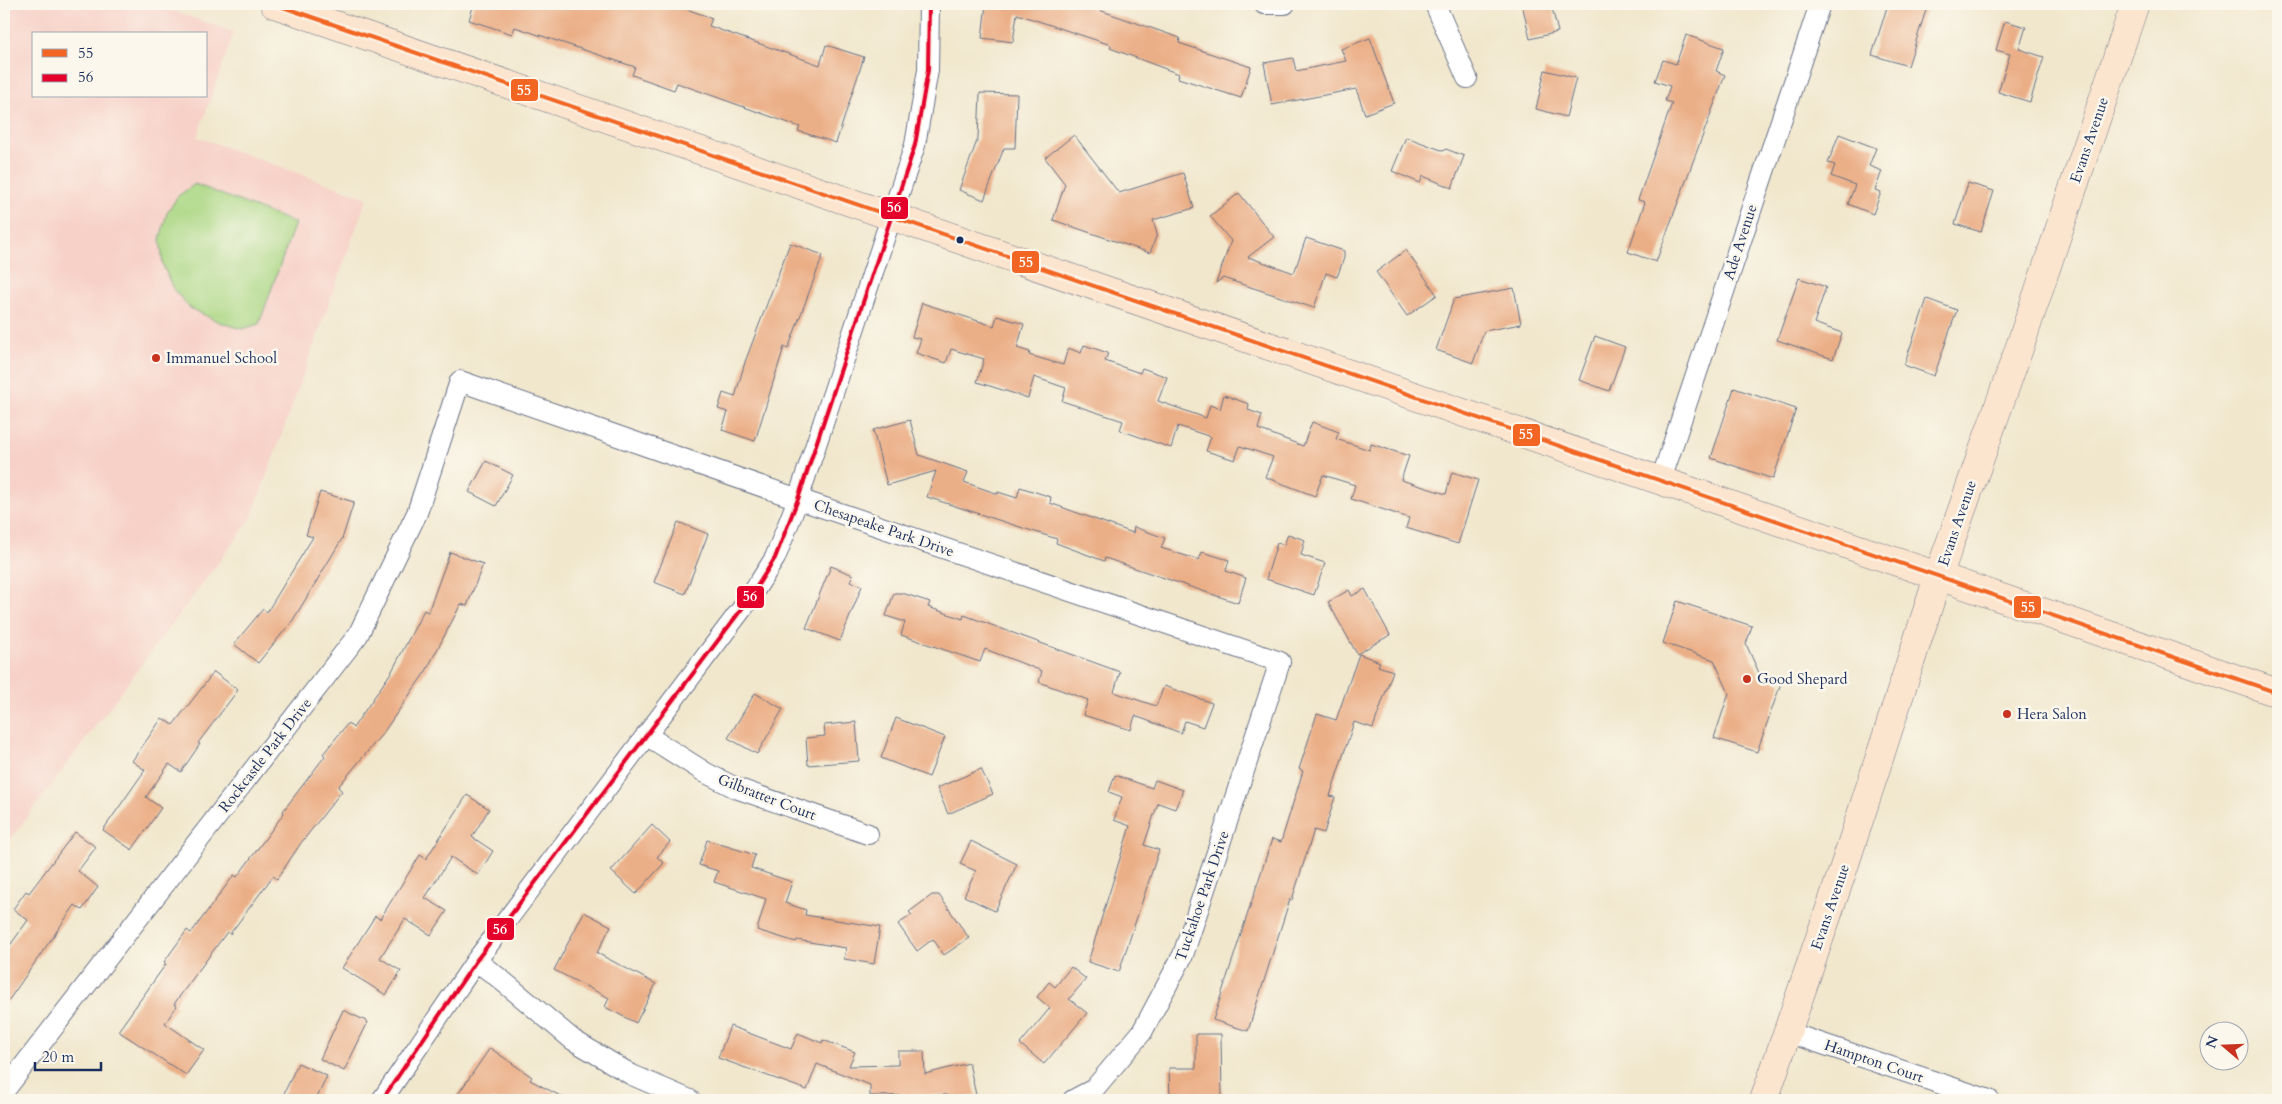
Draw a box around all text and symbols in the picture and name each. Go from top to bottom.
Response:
legend [32,32,208,98]
text: 55 [78,43,93,63]
text: 56 [78,67,94,87]
line badge: 55 [510,78,539,102]
text: 55 [517,81,531,100]
street label: Evans Avenue [2065,94,2113,186]
line badge: 56 [880,196,909,220]
text: 56 [887,198,901,217]
street label: Ade Avenue [1718,202,1762,282]
unlabelled marker [955,235,965,245]
line badge: 55 [1011,250,1040,274]
text: 55 [1019,253,1033,272]
place label: Immanuel School [166,348,277,368]
marker: Immanuel School [150,352,162,364]
line badge: 55 [1512,423,1541,447]
text: 55 [1519,425,1533,444]
street label: Evans Avenue [1933,477,1981,569]
street label: Chesapeake Park Drive [811,495,957,561]
line badge: 56 [736,585,765,609]
text: 56 [743,587,757,606]
line badge: 55 [2013,595,2042,619]
text: 55 [2021,598,2035,617]
place label: Good Shepard [1757,669,1848,689]
marker: Good Shepard [1741,673,1753,685]
street label: Rockcastle Park Drive [214,693,316,816]
place label: Hera Salon [2017,704,2087,724]
marker: Hera Salon [2001,708,2013,720]
street label: Gilbratter Court [715,769,819,825]
street label: Tuckahoe Park Drive [1170,828,1234,964]
street label: Evans Avenue [1806,861,1854,953]
line badge: 56 [486,917,515,941]
text: 56 [493,920,507,939]
north arrow [2200,1022,2250,1072]
text: N [2201,1033,2223,1051]
street label: Hampton Court [1822,1035,1926,1087]
scale bar [35,1039,101,1071]
text: 20 m [42,1047,74,1067]

